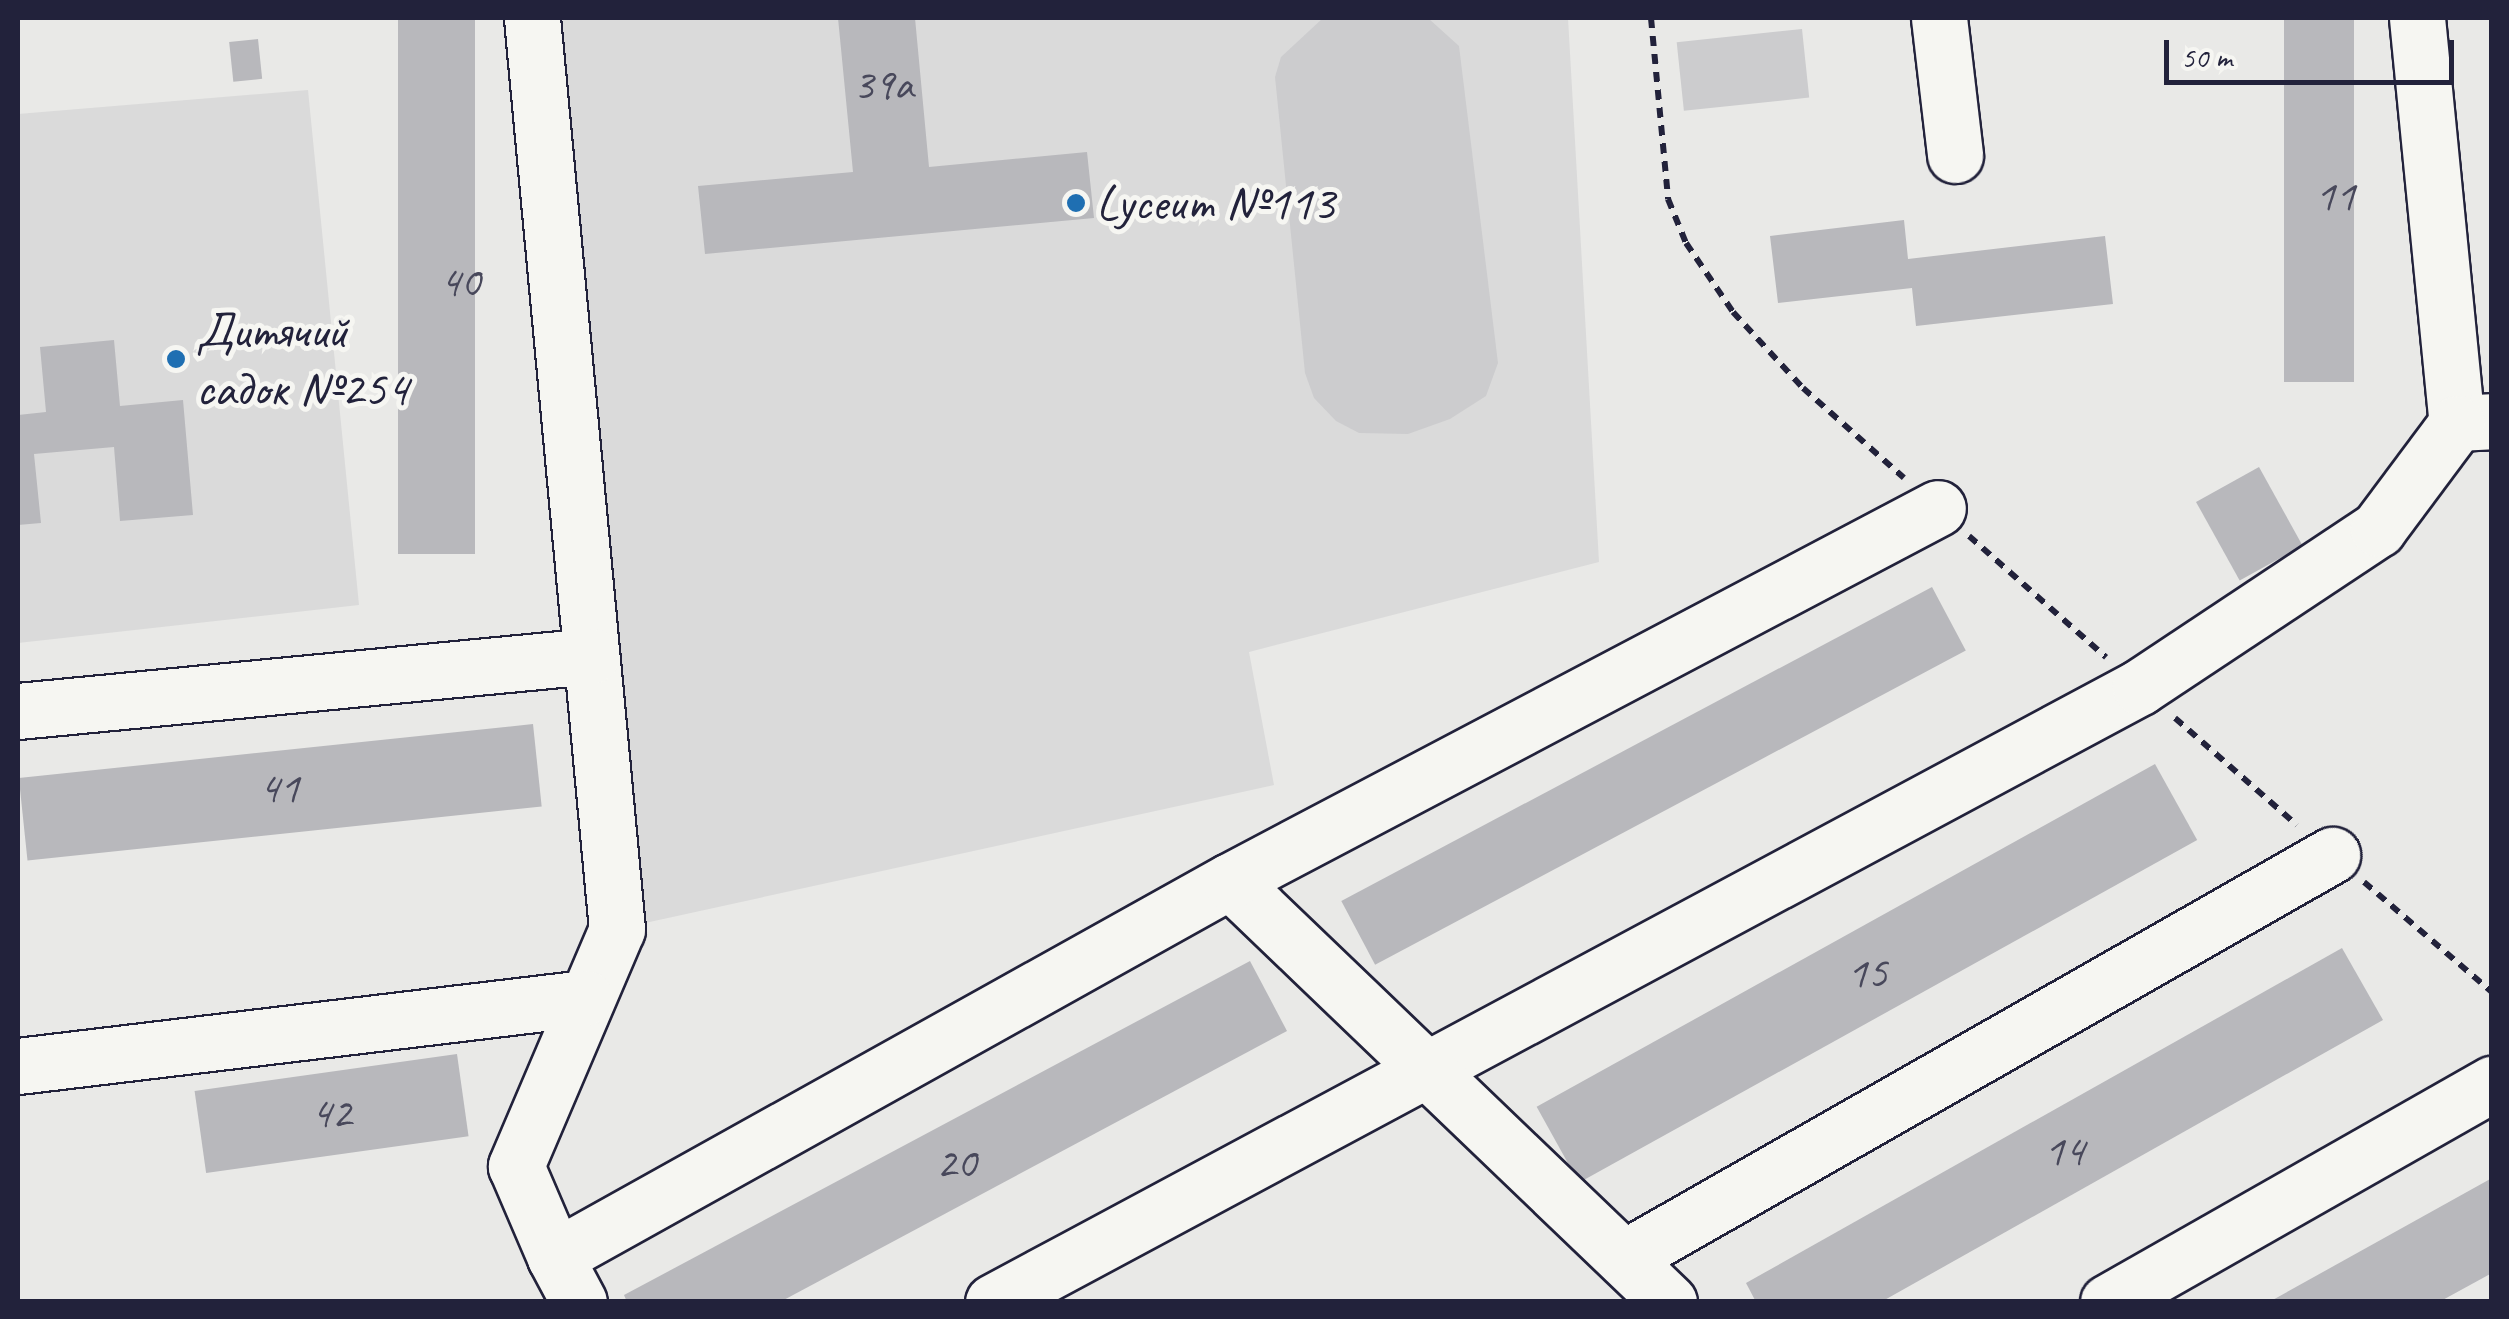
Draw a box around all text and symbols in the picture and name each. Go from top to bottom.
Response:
scale bar [2169,20,2459,82]
text: 50 m [2181,38,2232,76]
house number: 39а [853,58,913,112]
house number: 11 [2315,169,2355,223]
place label: Lyceum №113 [1096,173,1334,233]
marker: Lyceum №113 [1065,192,1087,214]
house number: 40 [440,255,480,309]
place label: Дитячий садок №254 [196,300,408,418]
marker: Дитячий садок №254 [165,348,187,370]
house number: 41 [259,761,299,815]
house number: 15 [1847,946,1887,1000]
house number: 42 [311,1086,351,1140]
house number: 14 [2044,1124,2084,1178]
house number: 20 [936,1136,976,1190]

